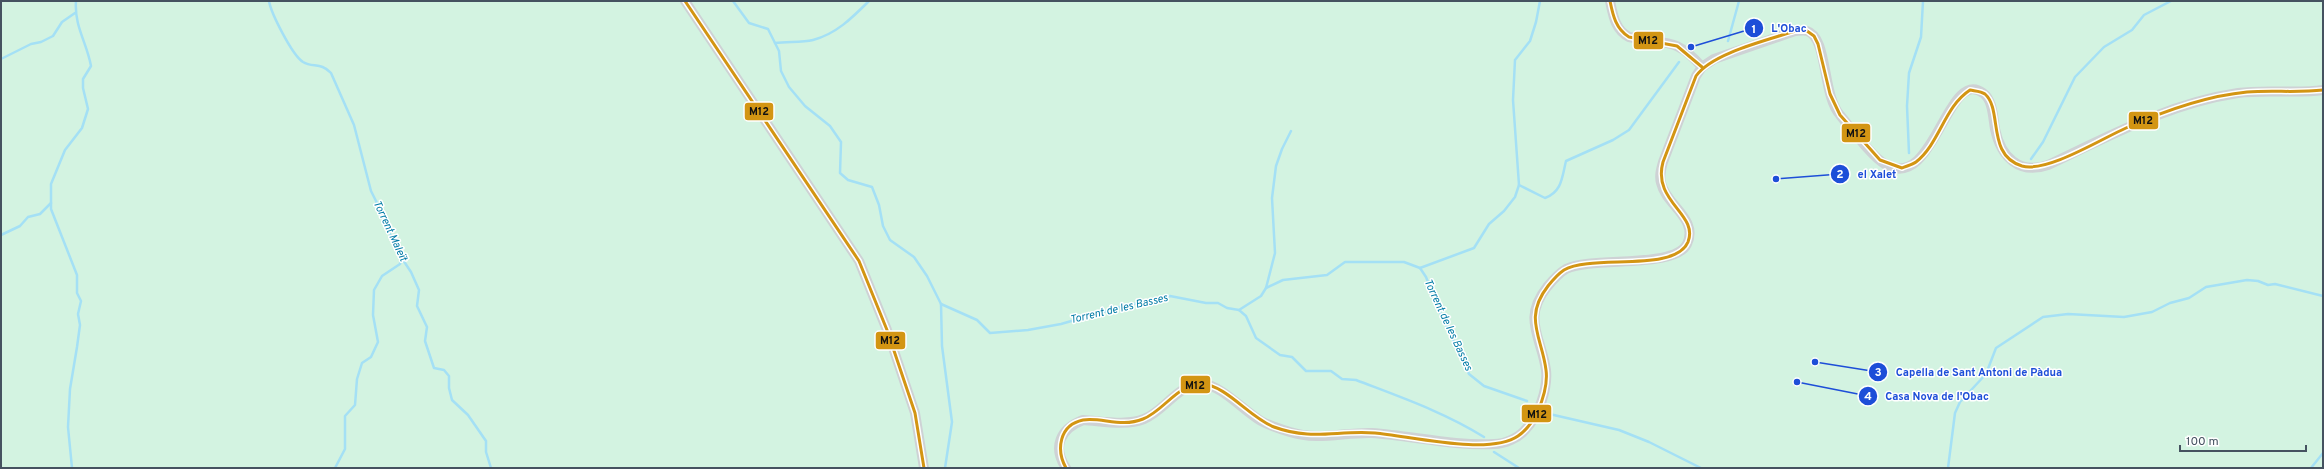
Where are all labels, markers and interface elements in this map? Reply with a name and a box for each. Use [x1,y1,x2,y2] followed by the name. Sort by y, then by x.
[1744,17,1815,40] callout: L'Obac
[1752,22,1756,38] text: 1
[1771,22,1807,36] text: L'Obac
[1633,31,1664,50] line badge: M12
[1638,34,1658,48] text: M12
[744,102,774,121] line badge: M12
[749,105,769,119] text: M12
[2128,111,2159,130] line badge: M12
[2133,114,2153,128] text: M12
[1841,123,1871,143] line badge: M12
[1846,127,1866,141] text: M12
[1830,163,1904,186] callout: el Xalet
[1836,167,1844,183] text: 2
[1858,168,1896,182] text: el Xalet
[370,198,411,265] water label: Torrent Maleït
[1421,277,1476,374] water label: Torrent de les Basses
[1069,291,1170,327] water label: Torrent de les Basses
[875,331,906,350] line badge: M12
[880,334,900,348] text: M12
[1868,361,2070,384] callout: Capella de Sant Antoni de Pàdua
[1874,365,1882,381] text: 3
[1896,366,2062,380] text: Capella de Sant Antoni de Pàdua
[1180,375,1211,394] line badge: M12
[1185,379,1205,393] text: M12
[1858,385,1997,408] callout: Casa Nova de l'Obac
[1864,389,1872,405] text: 4
[1885,390,1989,404] text: Casa Nova de l'Obac
[1521,404,1552,423] line badge: M12
[1527,408,1547,422] text: M12
[2180,427,2306,453] scale bar
[2186,434,2219,450] text: 100 m

